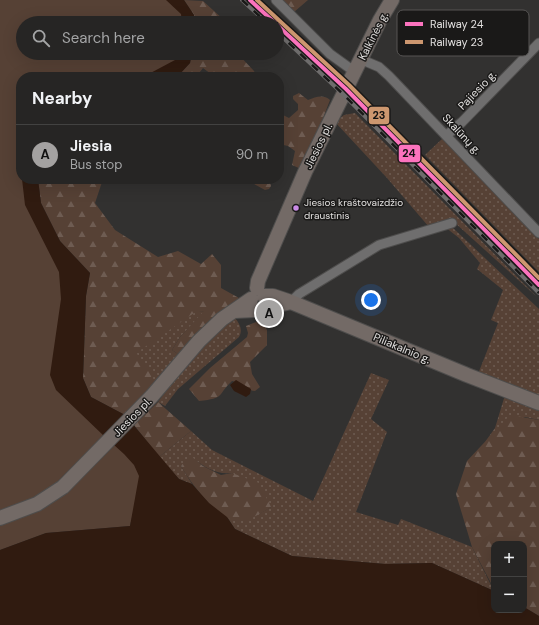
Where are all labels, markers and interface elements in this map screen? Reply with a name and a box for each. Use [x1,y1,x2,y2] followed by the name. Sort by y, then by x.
[355,10,391,62] street label: Kalkinės g.
[397,10,529,56] legend
[16,16,284,60] search box
[430,17,484,31] text: Railway 24
[30,27,52,49] icon: search
[62,28,145,48] text: Search here
[430,35,483,49] text: Railway 23
[455,67,499,113] street label: Pajiesio g.
[32,87,92,109] text: Nearby
[368,106,390,125] line badge: 23
[373,108,385,122] text: 23
[440,111,484,157] street label: Skalūnų g.
[301,121,335,171] street label: Jiesios pl.
[70,136,112,156] text: Jiesia
[398,144,421,163] line badge: 24
[40,146,50,163] text: A
[236,146,268,163] text: 90 m
[402,146,416,160] text: 24
[70,156,122,173] text: Bus stop
[304,196,403,222] place label: Jiesios kraštovaizdžio draustinis
[291,203,301,213] marker: Jiesios kraštovaizdžio draustinis
[361,290,381,310] your location
[256,298,282,328] pin: A
[371,330,433,366] street label: Piliakalnio g.
[110,394,154,440] street label: Jiesios pl.
[491,541,527,613] map controls
[491,541,527,577] button: +
[491,577,527,613] button: −

